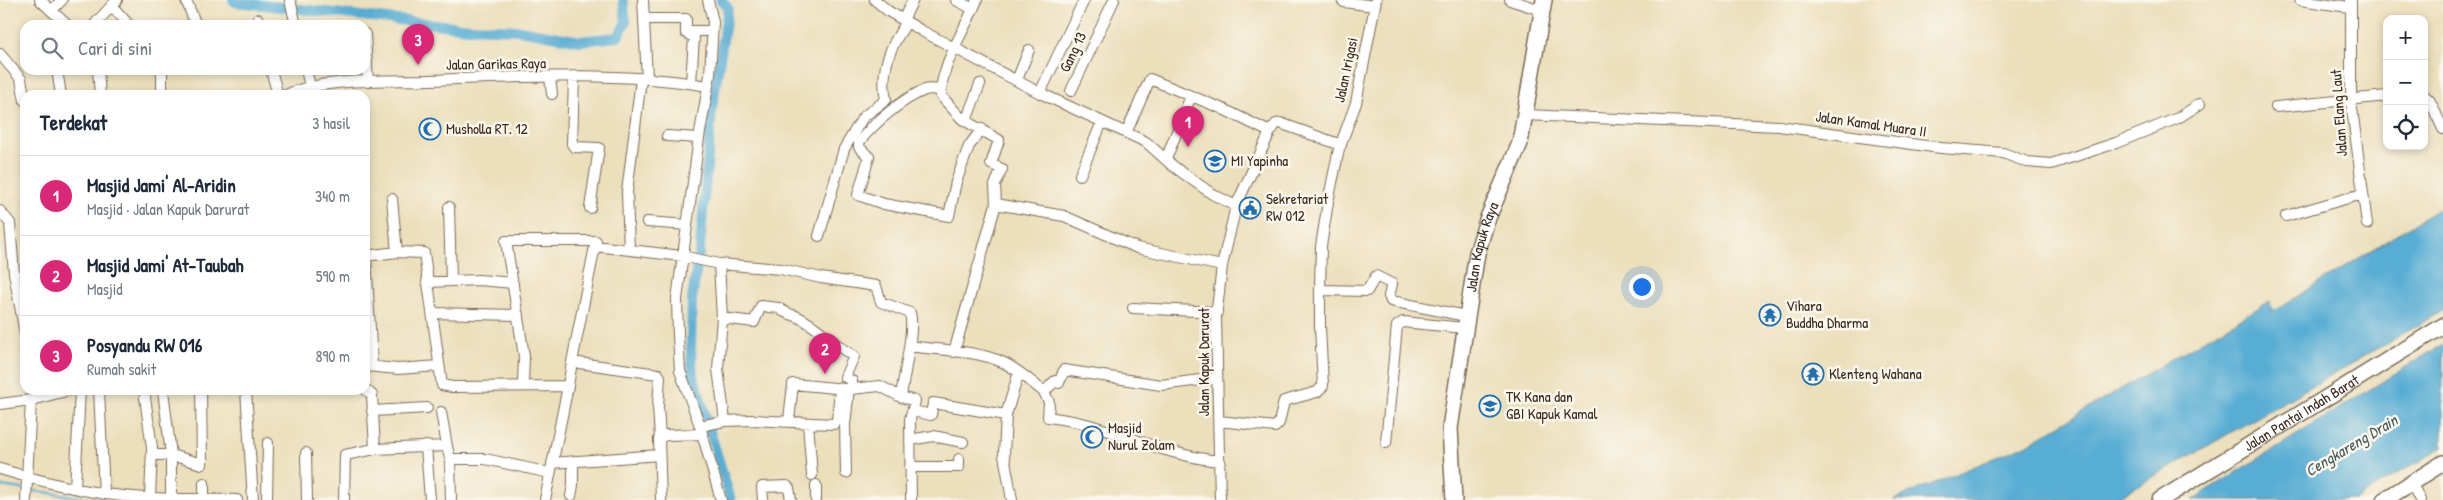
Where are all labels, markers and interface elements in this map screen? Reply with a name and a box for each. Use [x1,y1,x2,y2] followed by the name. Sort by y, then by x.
[2383,15,2428,150] map controls
[2383,15,2428,60] button: +
[20,20,370,75] search box
[402,24,434,65] pin: 3
[1054,28,1091,75] street label: Gang 13
[38,34,66,62] icon: search
[78,35,152,61] text: Cari di sini
[1328,35,1363,104] street label: Jalan Irigasi
[446,52,546,75] street label: Jalan Garikas Raya
[2383,60,2428,105] button: −
[2325,68,2352,157] street label: Jalan Elang Laut
[1814,105,1928,142] street label: Jalan Kamal Muara II
[2383,105,2428,150] button: locate
[1172,106,1204,147] pin: 1
[40,108,107,137] text: Terdekat
[312,112,350,134] text: 3 hasil
[418,117,442,141] mosque icon: Musholla RT. 12
[446,118,528,139] place label: Musholla RT. 12
[1203,149,1227,173] school or university icon: MI Yapinha
[1231,150,1288,171] place label: MI Yapinha
[87,172,236,198] text: Masjid Jami' Al-Aridin
[53,185,59,207] text: 1
[315,185,350,207] text: 340 m
[1266,188,1329,226] place label: Sekretariat RW 012
[1238,196,1262,220] public building icon: Sekretariat RW 012
[87,198,249,220] text: Masjid · Jalan Kapuk Darurat
[1460,199,1504,293] street label: Jalan Kapuk Raya
[87,252,243,278] text: Masjid Jami' At-Taubah
[52,265,60,287] text: 2
[316,265,350,287] text: 590 m
[1629,274,1655,300] your location
[87,278,123,300] text: Masjid
[1786,295,1868,333] place label: Vihara Buddha Dharma
[1758,303,1782,327] temple icon: Vihara Buddha Dharma
[1193,307,1214,416] street label: Jalan Kapuk Darurat
[87,332,202,358] text: Posyandu RW 016
[809,333,841,374] pin: 2
[52,345,60,367] text: 3
[315,345,350,367] text: 890 m
[87,358,156,380] text: Rumah sakit
[1801,362,1825,386] temple icon: Klenteng Wahana
[1829,363,1922,384] place label: Klenteng Wahana
[2240,369,2363,456] street label: Jalan Pantai Indah Barat
[1506,386,1597,424] place label: TK Kana dan GBI Kapuk Kamal
[1478,394,1502,418] school or university icon: TK Kana dan GBI Kapuk Kamal
[2301,408,2403,481] water label: Cengkareng Drain
[1108,417,1175,455] place label: Masjid Nurul Zolam
[1080,425,1104,449] mosque icon: Masjid Nurul Zolam

